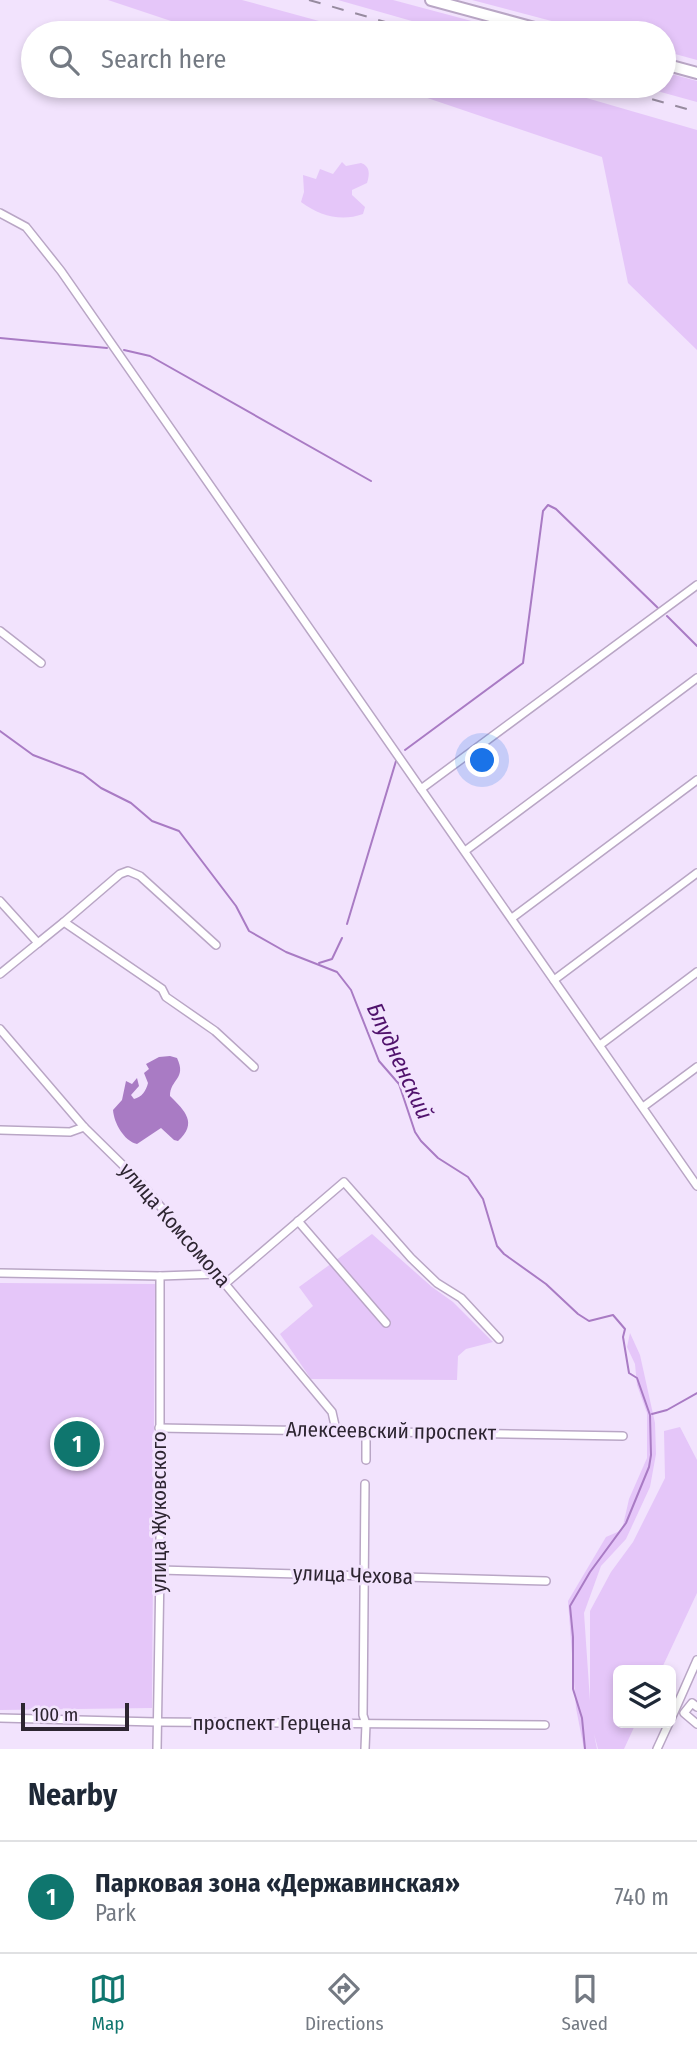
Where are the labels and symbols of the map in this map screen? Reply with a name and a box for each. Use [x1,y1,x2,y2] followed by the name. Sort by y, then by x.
[465,743,499,777] your location
[361,998,439,1124] water label: Блудненский
[114,1157,236,1293] street label: улица Комсомола
[286,1416,497,1446] street label: Алексеевский проспект
[54,1418,100,1470] pin: 1
[146,1431,172,1593] street label: улица Жуковского
[293,1560,413,1590] street label: улица Чехова
[21,1700,130,1732] scale bar
[192,1710,352,1736] street label: проспект Герцена

